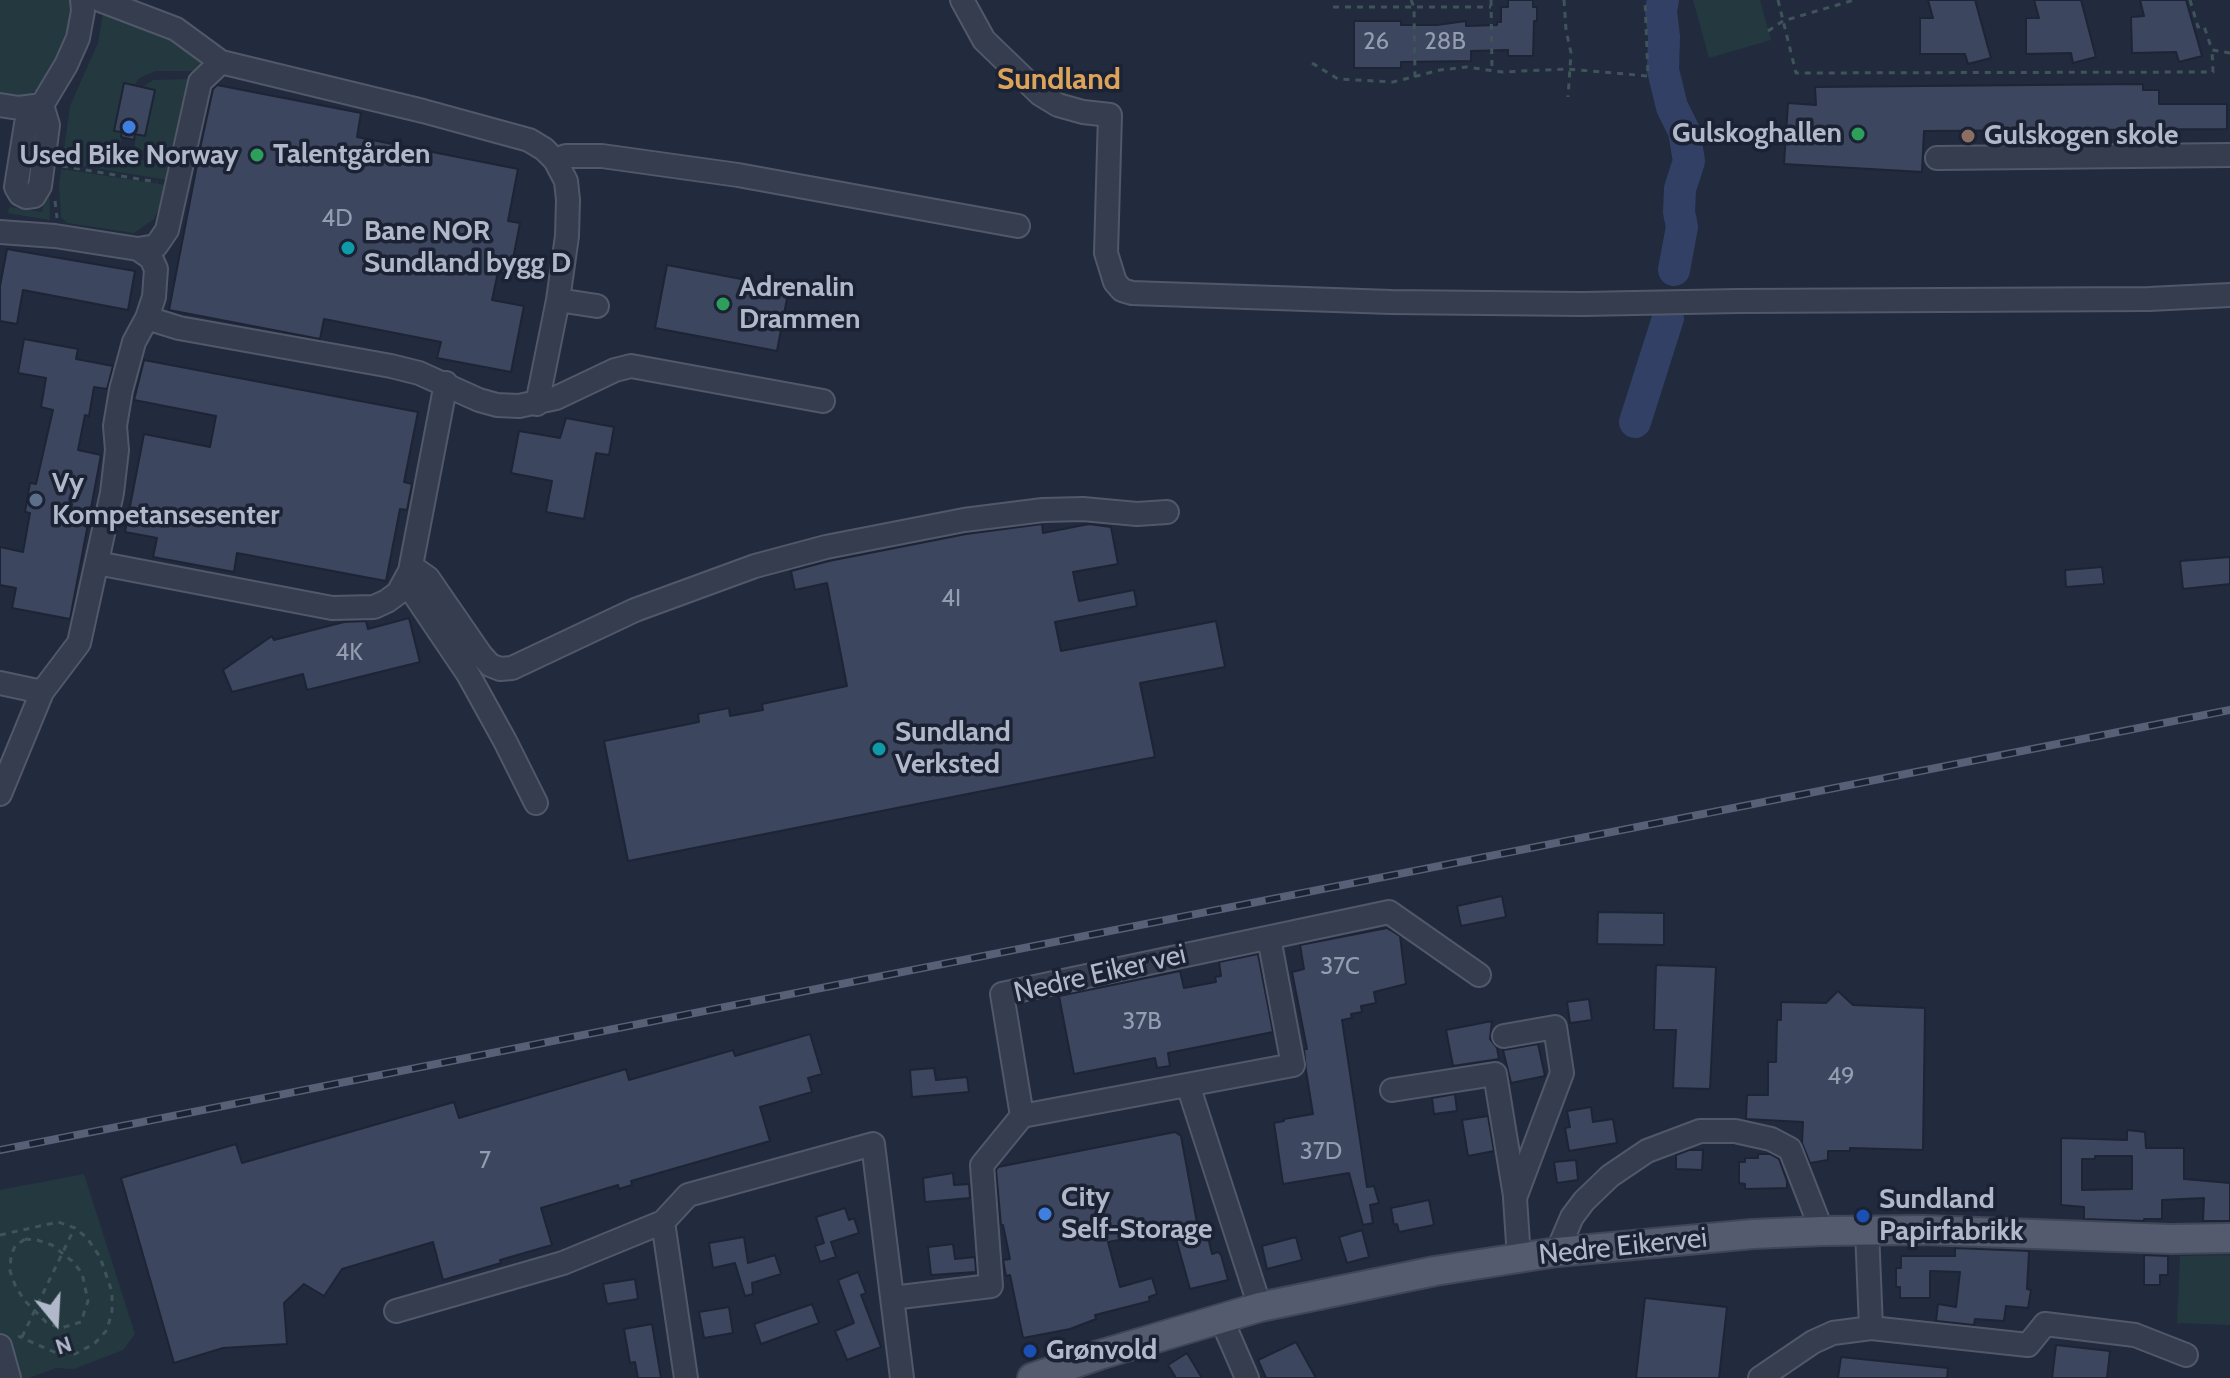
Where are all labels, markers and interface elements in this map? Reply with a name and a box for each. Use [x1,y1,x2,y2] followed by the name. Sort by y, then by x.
[1363,28,1389,56] house number: 26
[1424,28,1466,56] house number: 28B
[997,62,1121,98] district label: Sundland
[1672,117,1842,151] place label: Gulskoghallen
[120,118,138,136] marker: Used Bike Norway
[1984,119,2179,153] place label: Gulskogen skole
[1849,125,1867,143] marker: Gulskoghallen
[1959,127,1977,145] marker: Gulskogen skole
[273,138,430,172] place label: Talentgården
[19,139,239,173] place label: Used Bike Norway
[248,146,266,164] marker: Talentgården
[321,205,353,233] house number: 4D
[364,215,571,281] place label: Bane NOR Sundland bygg D
[339,239,357,257] marker: Bane NOR Sundland bygg D
[739,271,860,337] place label: Adrenalin Drammen
[714,295,732,313] marker: Adrenalin Drammen
[52,467,279,533] place label: Vy Kompetansesenter
[27,491,45,509] marker: Vy Kompetansesenter
[941,585,961,613] house number: 4I
[335,639,363,667] house number: 4K
[895,716,1011,782] place label: Sundland Verksted
[870,740,888,758] marker: Sundland Verksted
[1011,938,1189,1010] street label: Nedre Eiker vei
[1320,953,1360,981] house number: 37C
[1122,1008,1162,1036] house number: 37B
[1827,1063,1855,1091] house number: 49
[1300,1138,1342,1166] house number: 37D
[479,1147,491,1175] house number: 7
[1061,1181,1212,1247] place label: City Self-Storage
[1879,1183,2024,1249] place label: Sundland Papirfabrikk
[1036,1205,1054,1223] marker: City Self-Storage
[1854,1207,1872,1225] marker: Sundland Papirfabrikk
[1537,1221,1709,1273] street label: Nedre Eikervei
[16,1282,96,1362] north arrow
[52,1330,75,1361] text: N
[1046,1334,1157,1368] place label: Grønvold
[1021,1342,1039,1360] marker: Grønvold

